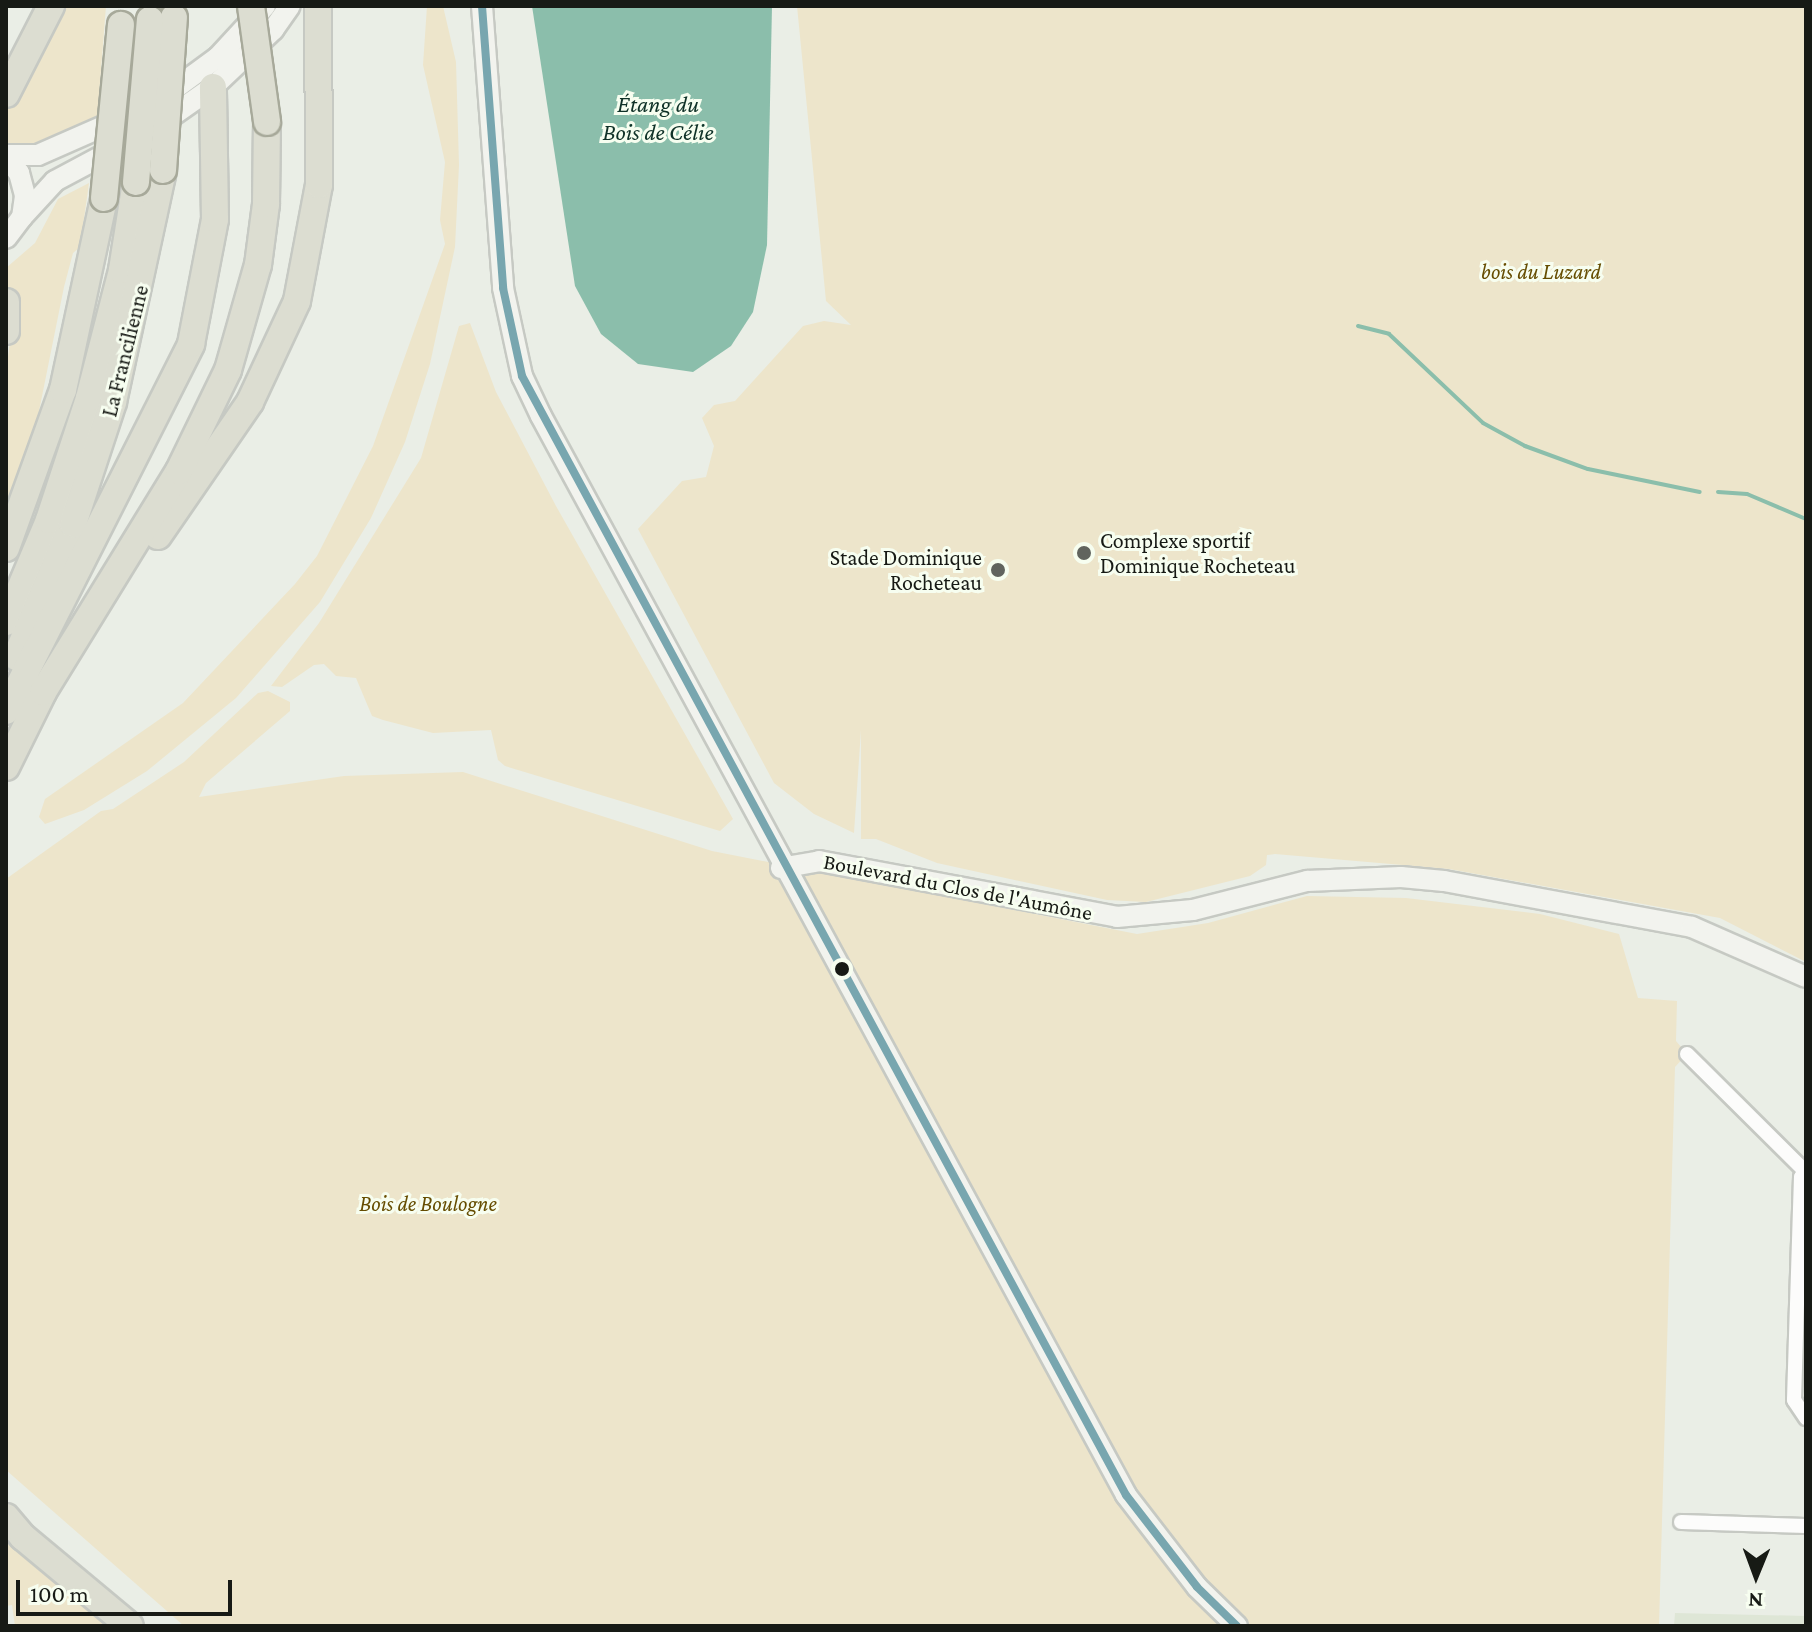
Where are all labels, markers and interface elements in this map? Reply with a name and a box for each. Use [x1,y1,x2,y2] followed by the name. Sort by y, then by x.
[602,90,714,146] water label: Étang du Bois de Célie
[1481,259,1601,285] park label: bois du Luzard
[96,282,154,420] street label: La Francilienne
[1100,527,1295,578] place label: Complexe sportif Dominique Rocheteau
[830,544,982,596] place label: Stade Dominique Rocheteau
[1075,544,1093,562] marker: Complexe sportif Dominique Rocheteau
[989,561,1007,579] marker: Stade Dominique Rocheteau
[821,848,1095,926] street label: Boulevard du Clos de l'Aumône
[834,961,850,977] unlabelled marker
[359,1191,497,1217] park label: Bois de Boulogne
[1716,1536,1796,1616] north arrow
[20,1564,236,1614] scale bar
[30,1580,89,1607] text: 100 m
[1748,1588,1763,1613] text: N

